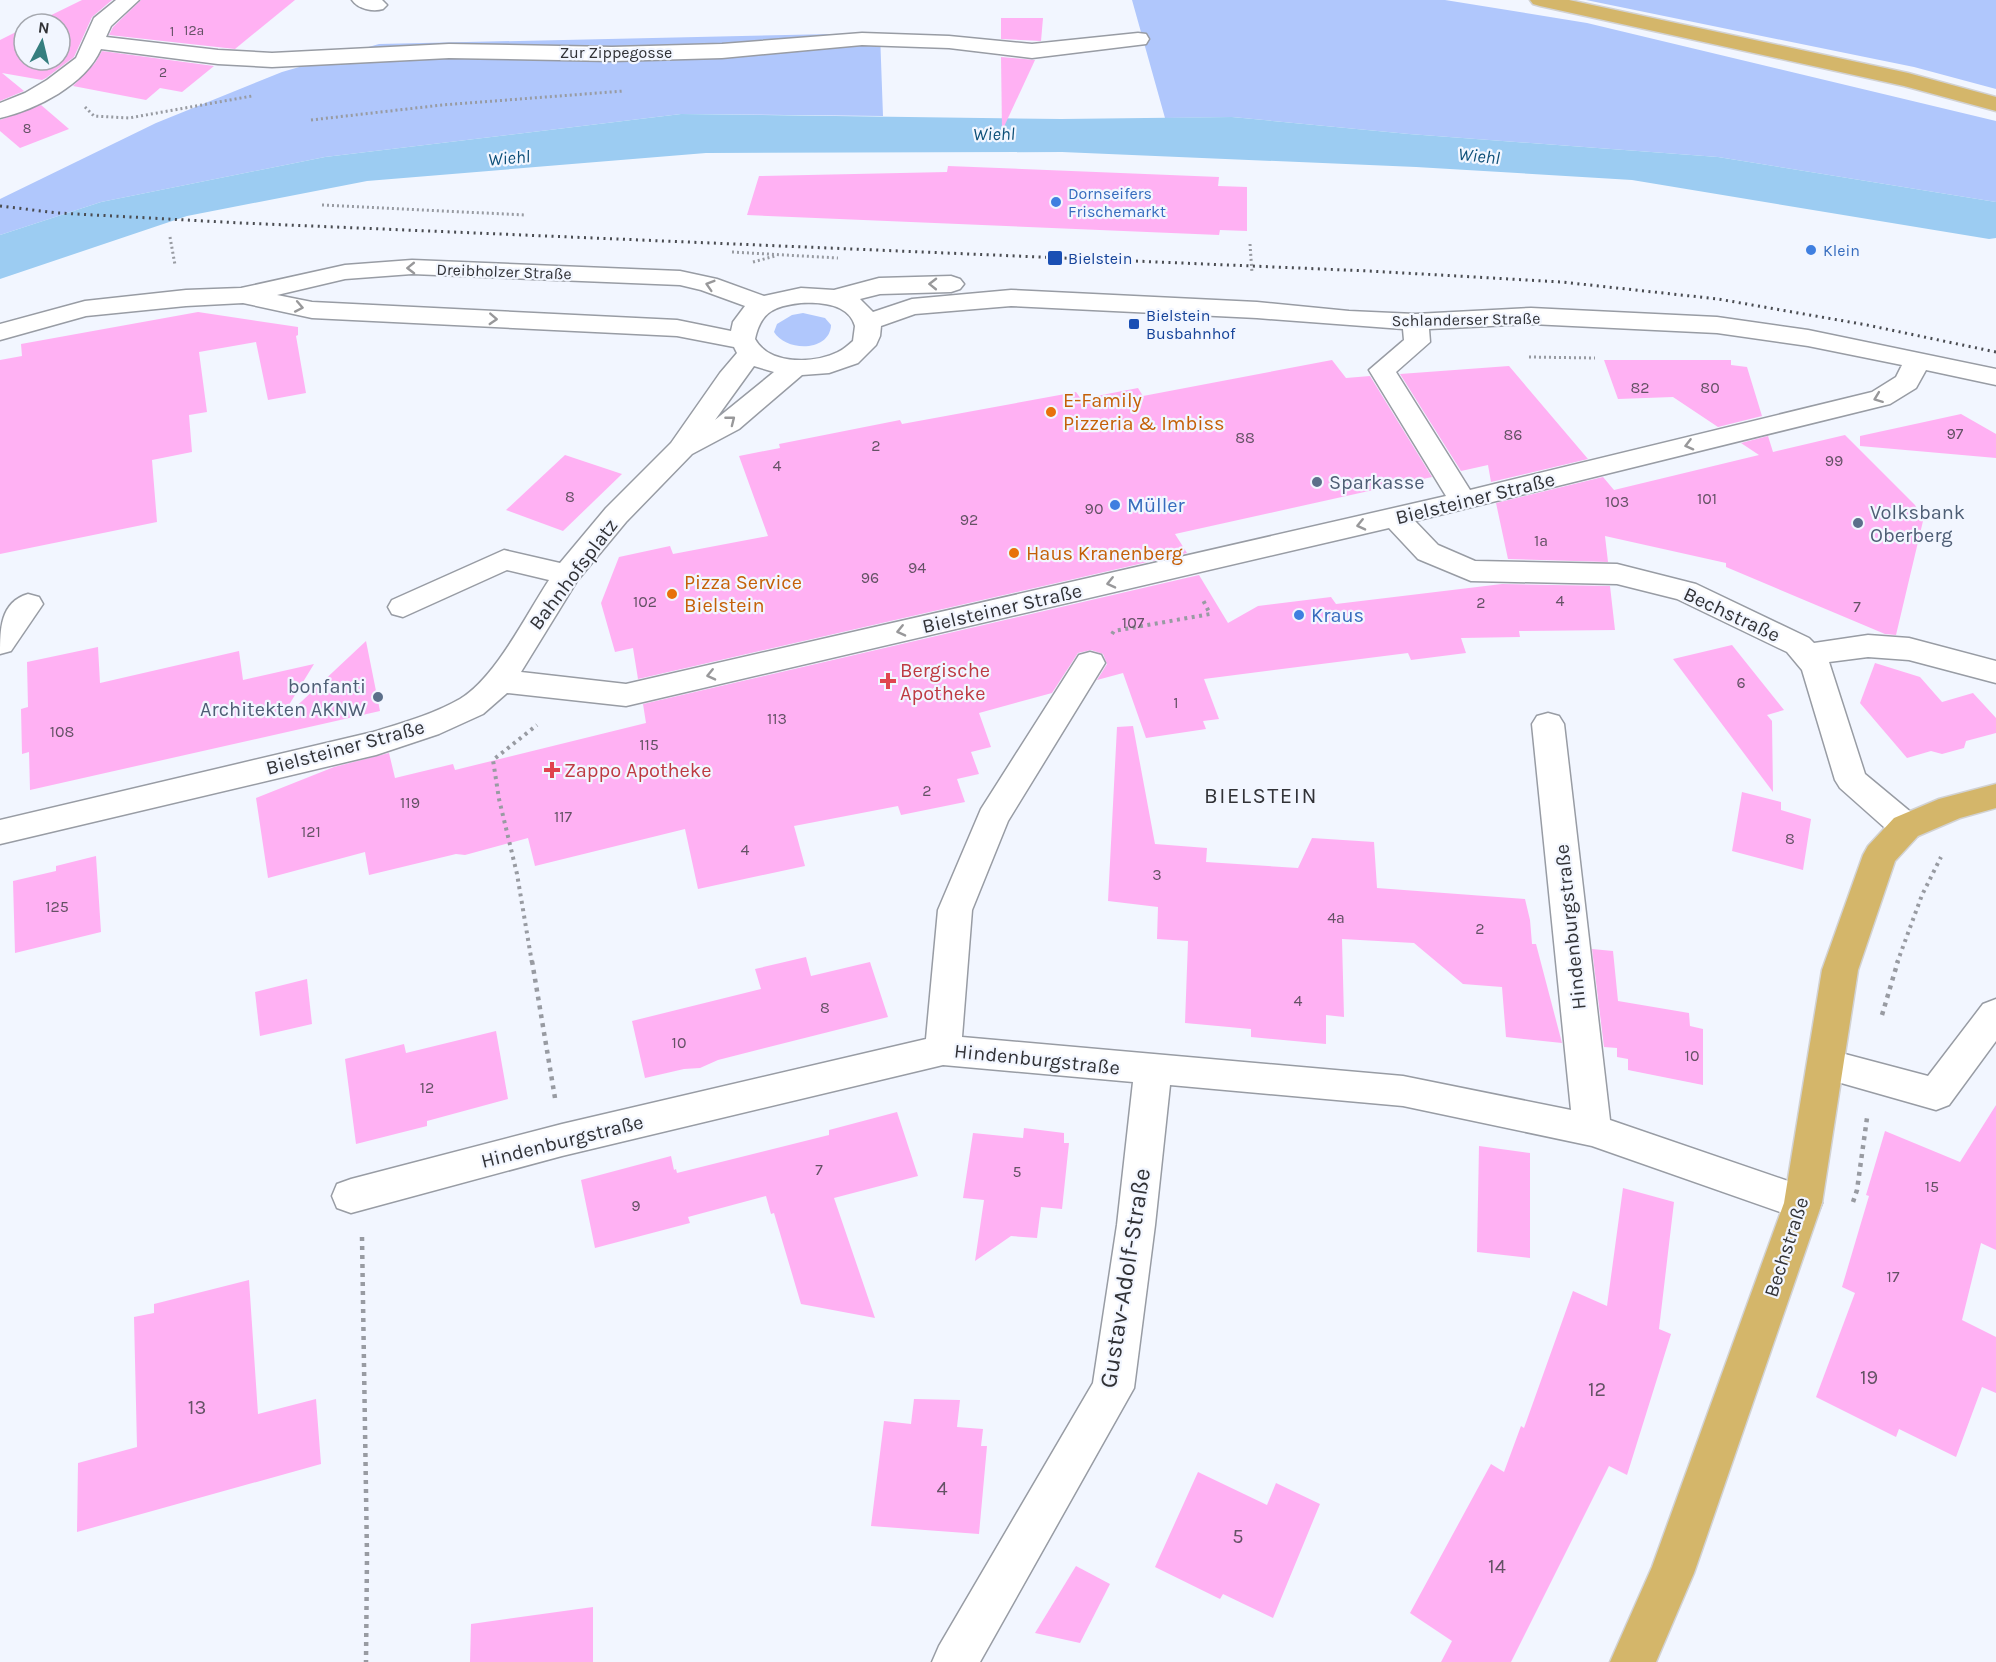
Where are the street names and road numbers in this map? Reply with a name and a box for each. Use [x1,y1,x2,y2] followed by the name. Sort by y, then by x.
[560,43,672,62] street label: Zur Zippegosse
[436,260,572,283] street label: Dreibholzer Straße
[1392,309,1540,330] street label: Schlanderser Straße
[1393,468,1557,529] street label: Bielsteiner Straße
[524,514,623,634] street label: Bahnhofsplatz
[920,579,1084,638] street label: Bielsteiner Straße
[1680,582,1784,647] street label: Bechstraße
[263,715,427,780] street label: Bielsteiner Straße
[1550,843,1591,1011] street label: Hindenburgstraße
[953,1039,1121,1080] street label: Hindenburgstraße
[479,1110,646,1173] street label: Hindenburgstraße
[1094,1166,1156,1390] street label: Gustav-Adolf-Straße
[1759,1194,1813,1300] street label: Bechstraße

